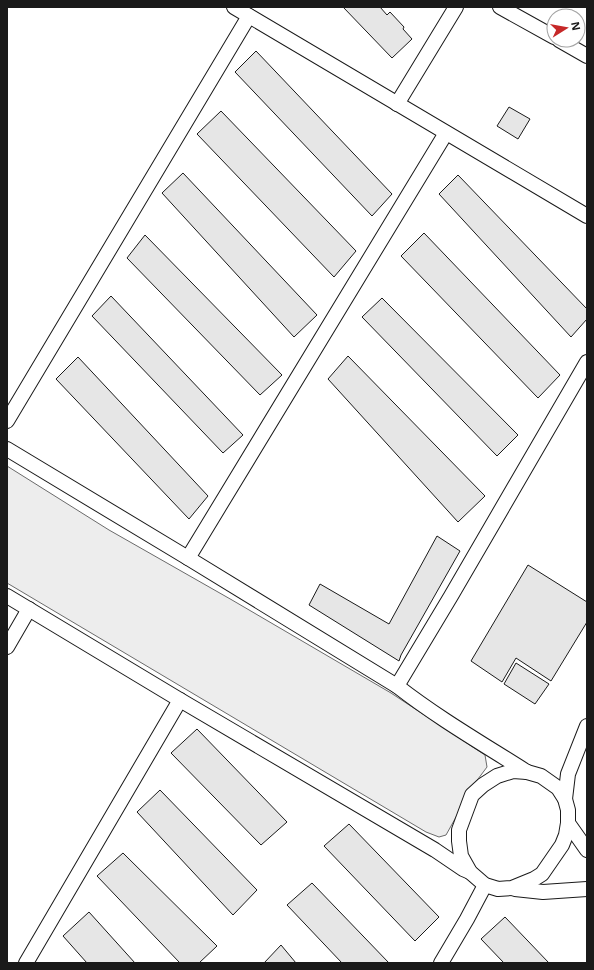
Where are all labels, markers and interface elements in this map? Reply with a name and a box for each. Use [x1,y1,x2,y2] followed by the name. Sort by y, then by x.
[546,8,586,48] north arrow
[568,20,585,32] text: N

